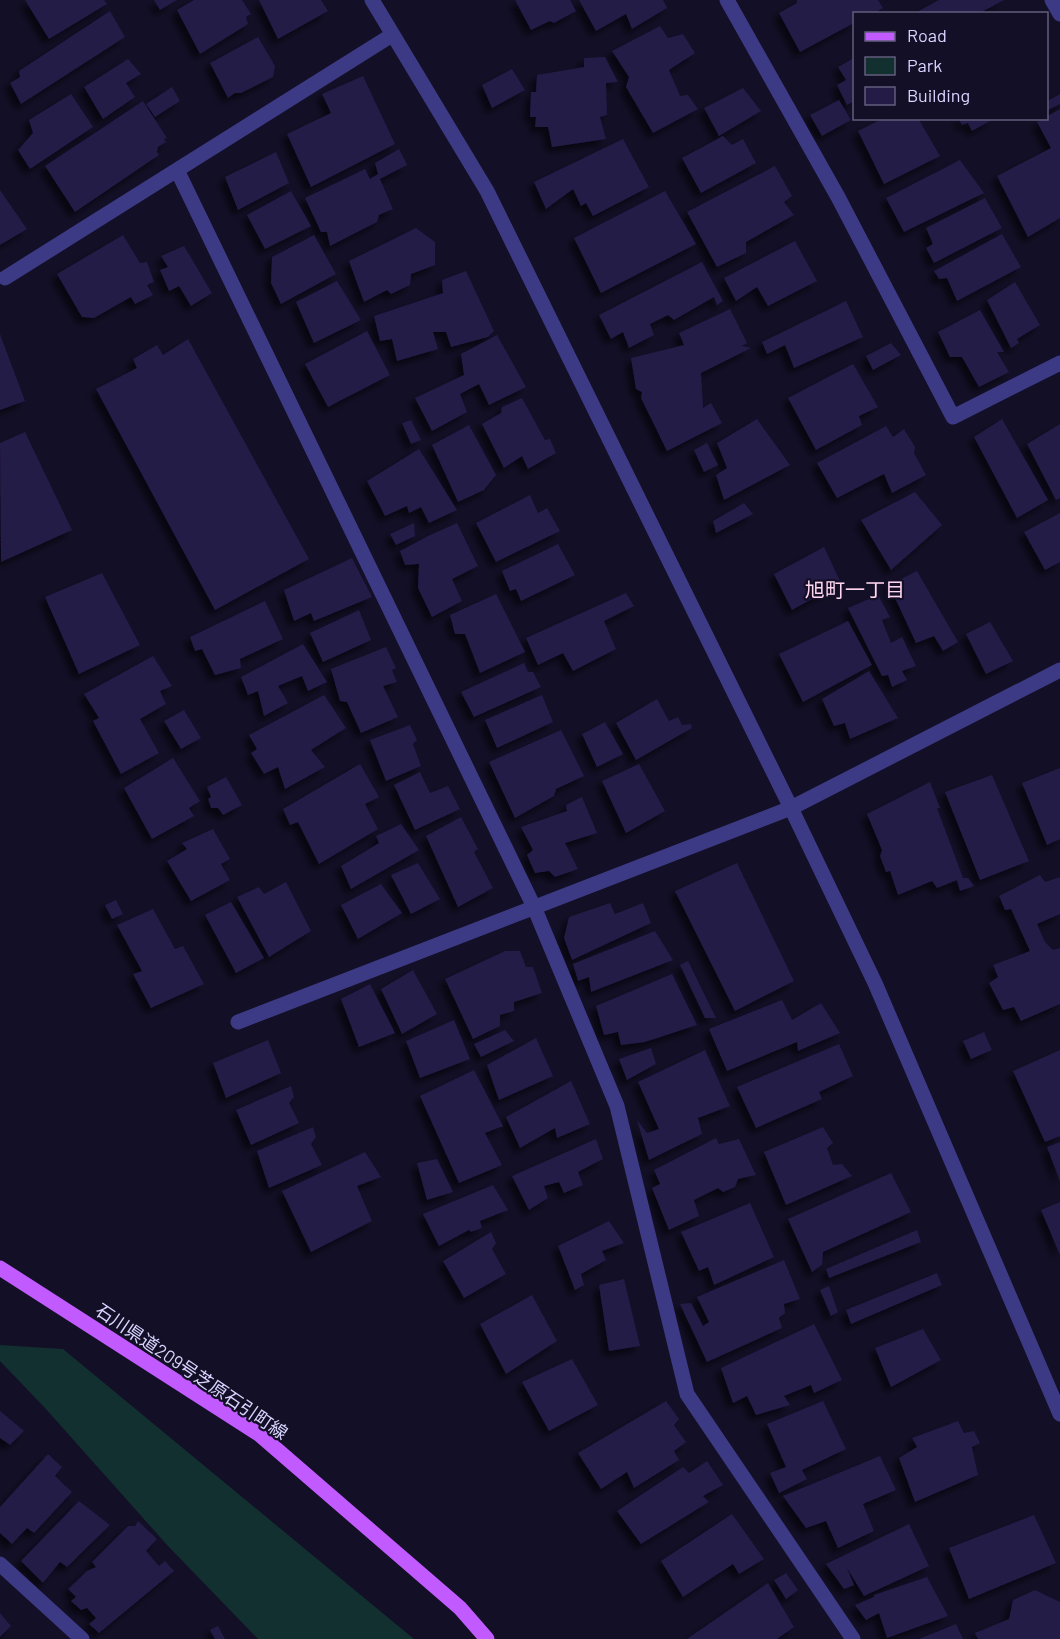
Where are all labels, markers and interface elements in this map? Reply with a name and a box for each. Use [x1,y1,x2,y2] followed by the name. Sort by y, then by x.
[853,12,1048,120] legend
[907,24,947,46] text: Road
[907,54,942,76] text: Park
[907,84,970,106] text: Building
[805,577,905,601] district label: 旭町一丁目
[92,1298,292,1444] street label: 石川県道209号芝原石引町線

